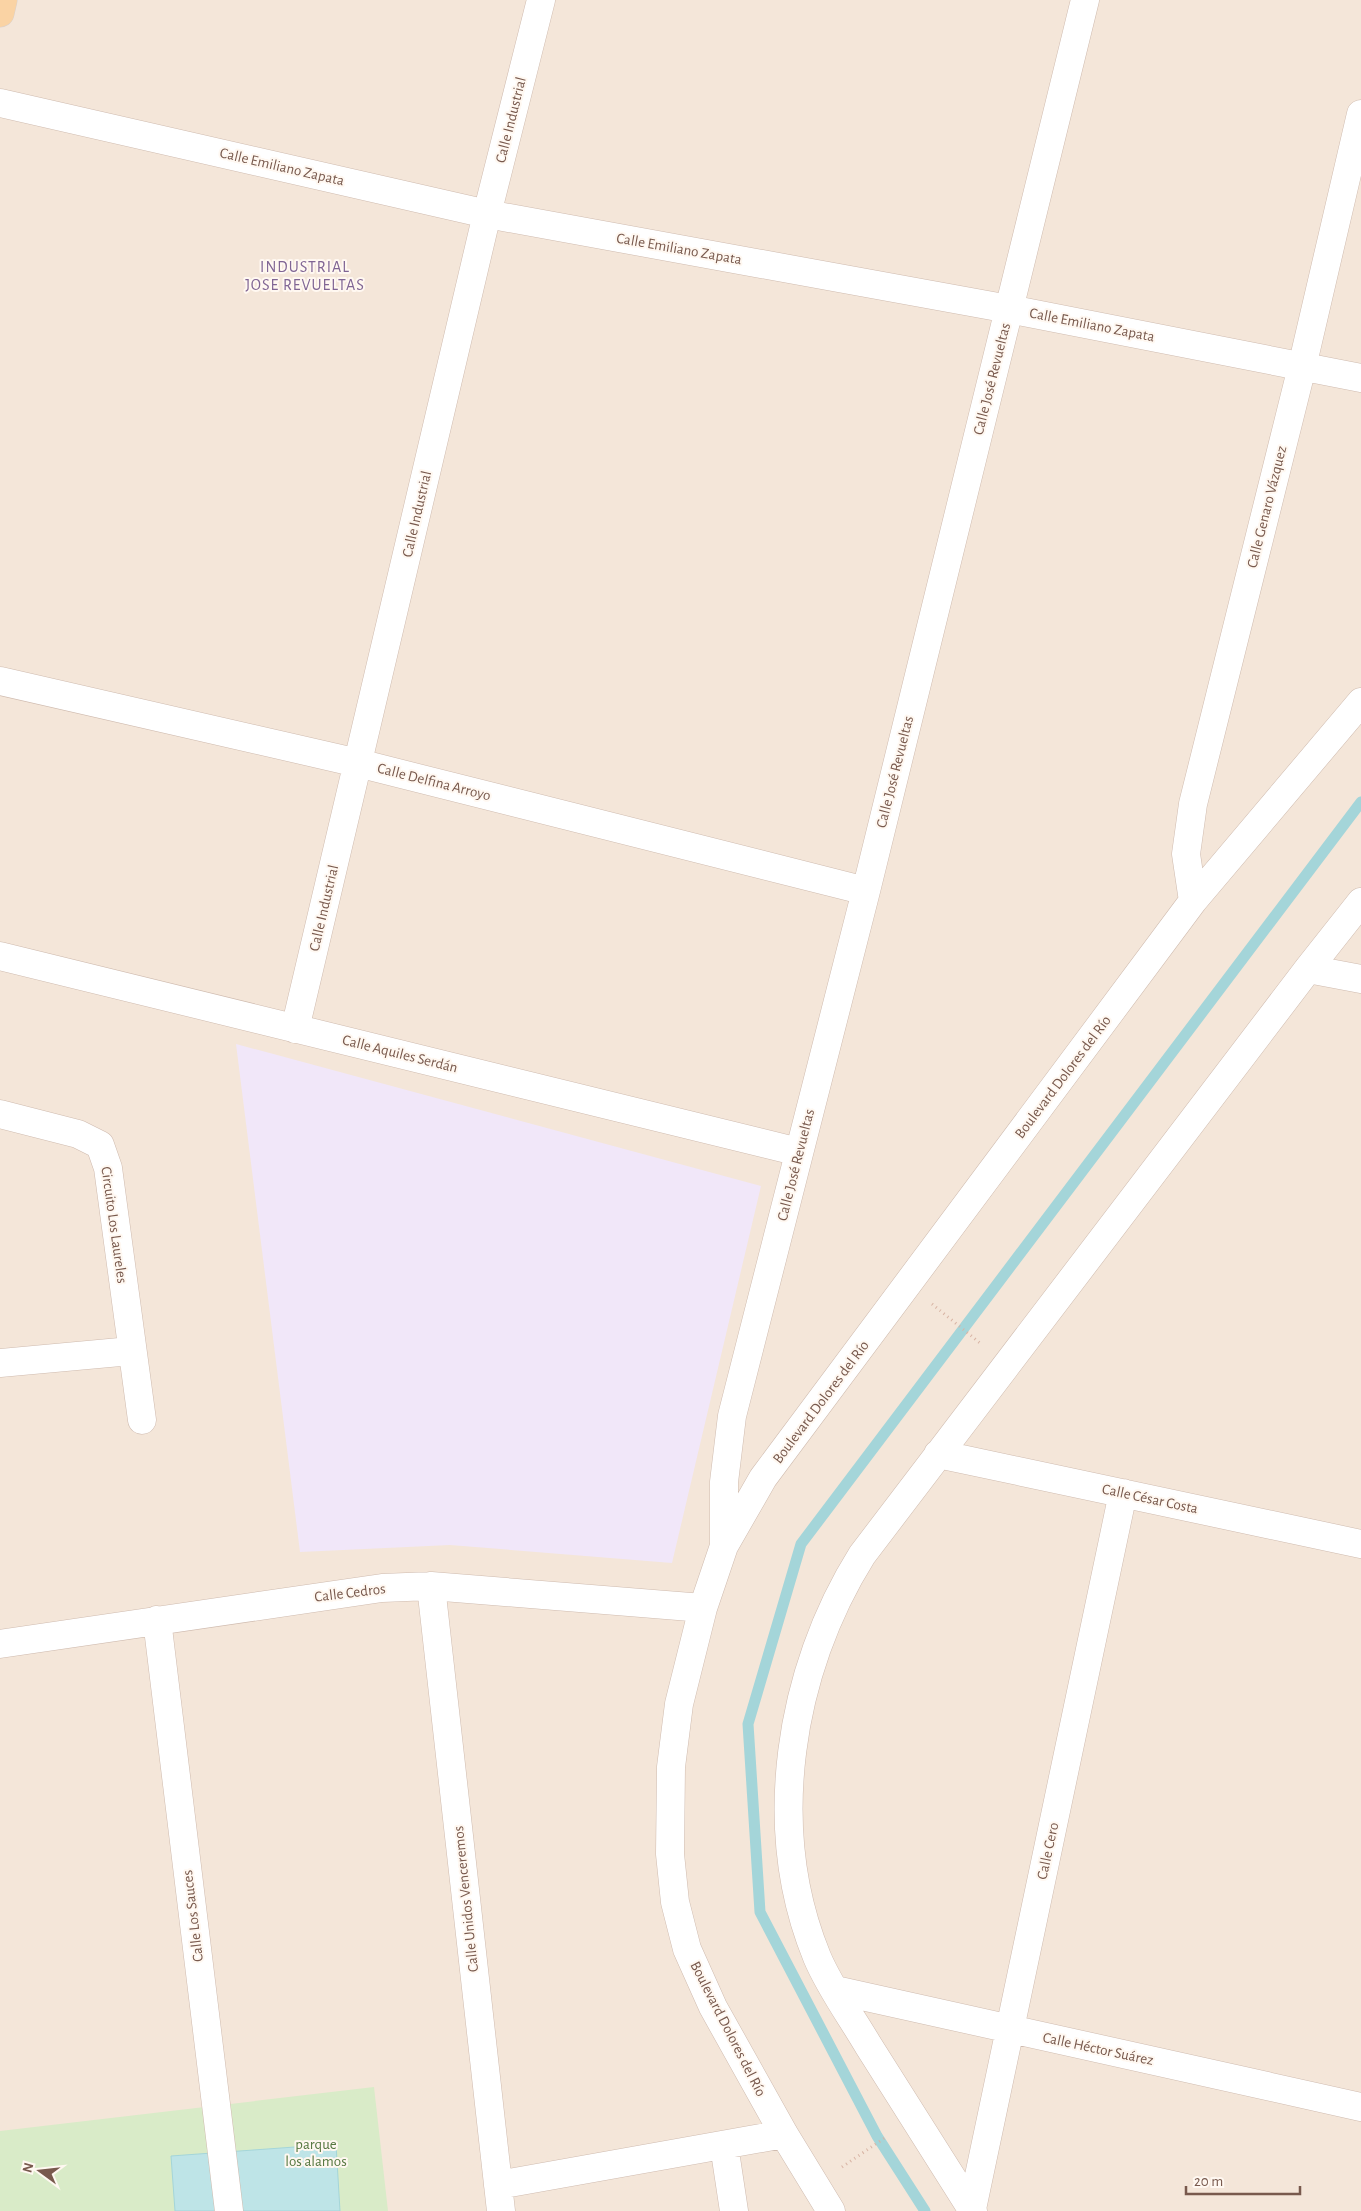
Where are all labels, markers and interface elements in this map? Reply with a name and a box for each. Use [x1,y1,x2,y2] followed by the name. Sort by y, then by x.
[493,75,529,165] street label: Calle Industrial
[218,145,346,189] street label: Calle Emiliano Zapata
[615,231,743,267] street label: Calle Emiliano Zapata
[245,259,365,293] district label: INDUSTRIAL JOSE REVUELTAS
[1028,306,1156,344] street label: Calle Emiliano Zapata
[971,322,1013,436] street label: Calle José Revueltas
[1245,444,1289,570] street label: Calle Genaro Vázquez
[400,469,434,559] street label: Calle Industrial
[874,715,916,829] street label: Calle José Revueltas
[376,761,492,803] street label: Calle Delfina Arroyo
[307,863,341,953] street label: Calle Industrial
[1012,1013,1114,1141] street label: Boulevard Dolores del Río
[341,1032,459,1076] street label: Calle Aquiles Serdán
[775,1108,817,1222] street label: Calle José Revueltas
[98,1166,130,1284] street label: Circuito Los Laureles
[770,1338,872,1466] street label: Boulevard Dolores del Río
[1101,1482,1199,1517] street label: Calle César Costa
[314,1581,386,1605] street label: Calle Cedros
[1035,1821,1061,1881] street label: Calle Cero
[451,1825,481,1973] street label: Calle Unidos Venceremos
[180,1869,206,1963] street label: Calle Los Sauces
[687,1959,769,2099] street label: Boulevard Dolores del Río
[1041,2030,1155,2068] street label: Calle Héctor Suárez
[285,2137,347,2169] park label: parque los alamos
[15,2146,65,2196] north arrow
[20,2161,36,2174] text: N
[1186,2164,1300,2196] scale bar
[1194,2174,1223,2189] text: 20 m

